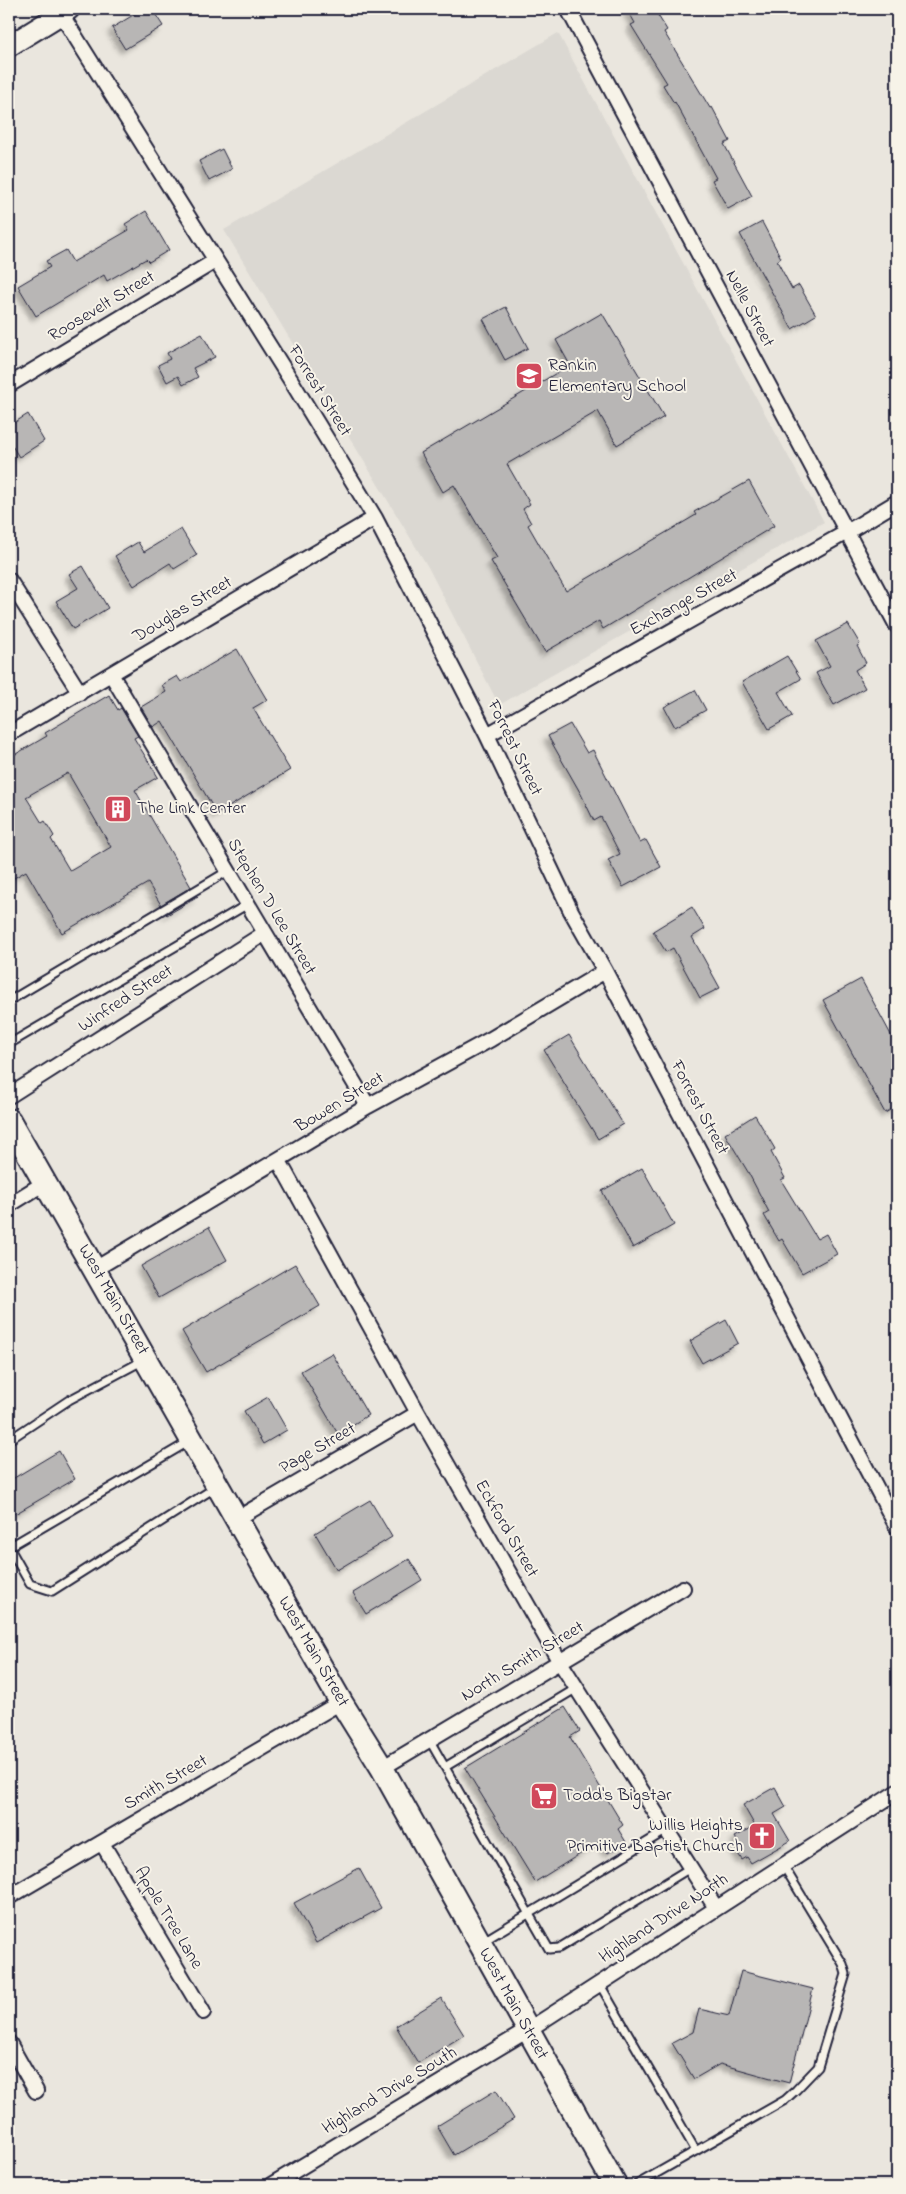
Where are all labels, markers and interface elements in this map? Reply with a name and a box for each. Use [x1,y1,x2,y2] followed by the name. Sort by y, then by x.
[44,265,160,349] street label: Roosevelt Street
[718,266,780,352] street label: Nelle Street
[280,339,358,442] street label: Forrest Street
[548,353,686,400] place label: Rankin Elementary School
[514,361,544,391] school or university icon: Rankin Elementary School
[625,563,743,644] street label: Exchange Street
[127,570,238,651] street label: Douglas Street
[479,695,548,800] street label: Forrest Street
[103,794,133,824] building icon: The Link Center
[137,796,247,822] place label: The Link Center
[220,834,322,980] street label: Stephen D Lee Street
[73,959,179,1039] street label: Winfred Street
[663,1055,735,1160] street label: Forrest Street
[290,1066,390,1140] street label: Bowen Street
[71,1240,155,1360] street label: West Main Street
[275,1416,362,1482] street label: Page Street
[467,1475,545,1583] street label: Eckford Street
[271,1592,355,1712] street label: West Main Street
[457,1615,589,1709] street label: North Smith Street
[119,1748,213,1818] street label: Smith Street
[529,1781,559,1811] supermarket icon: Todd's Bigstar
[563,1783,672,1810] place label: Todd's Bigstar
[567,1813,743,1860] place label: Willis Heights Primitive Baptist Church
[747,1821,777,1851] church icon: Willis Heights Primitive Baptist Church
[127,1862,209,1975] street label: Apple Tree Lane
[594,1867,734,1971] street label: Highland Drive North
[471,1943,555,2065] street label: West Main Street
[317,2040,463,2143] street label: Highland Drive South

